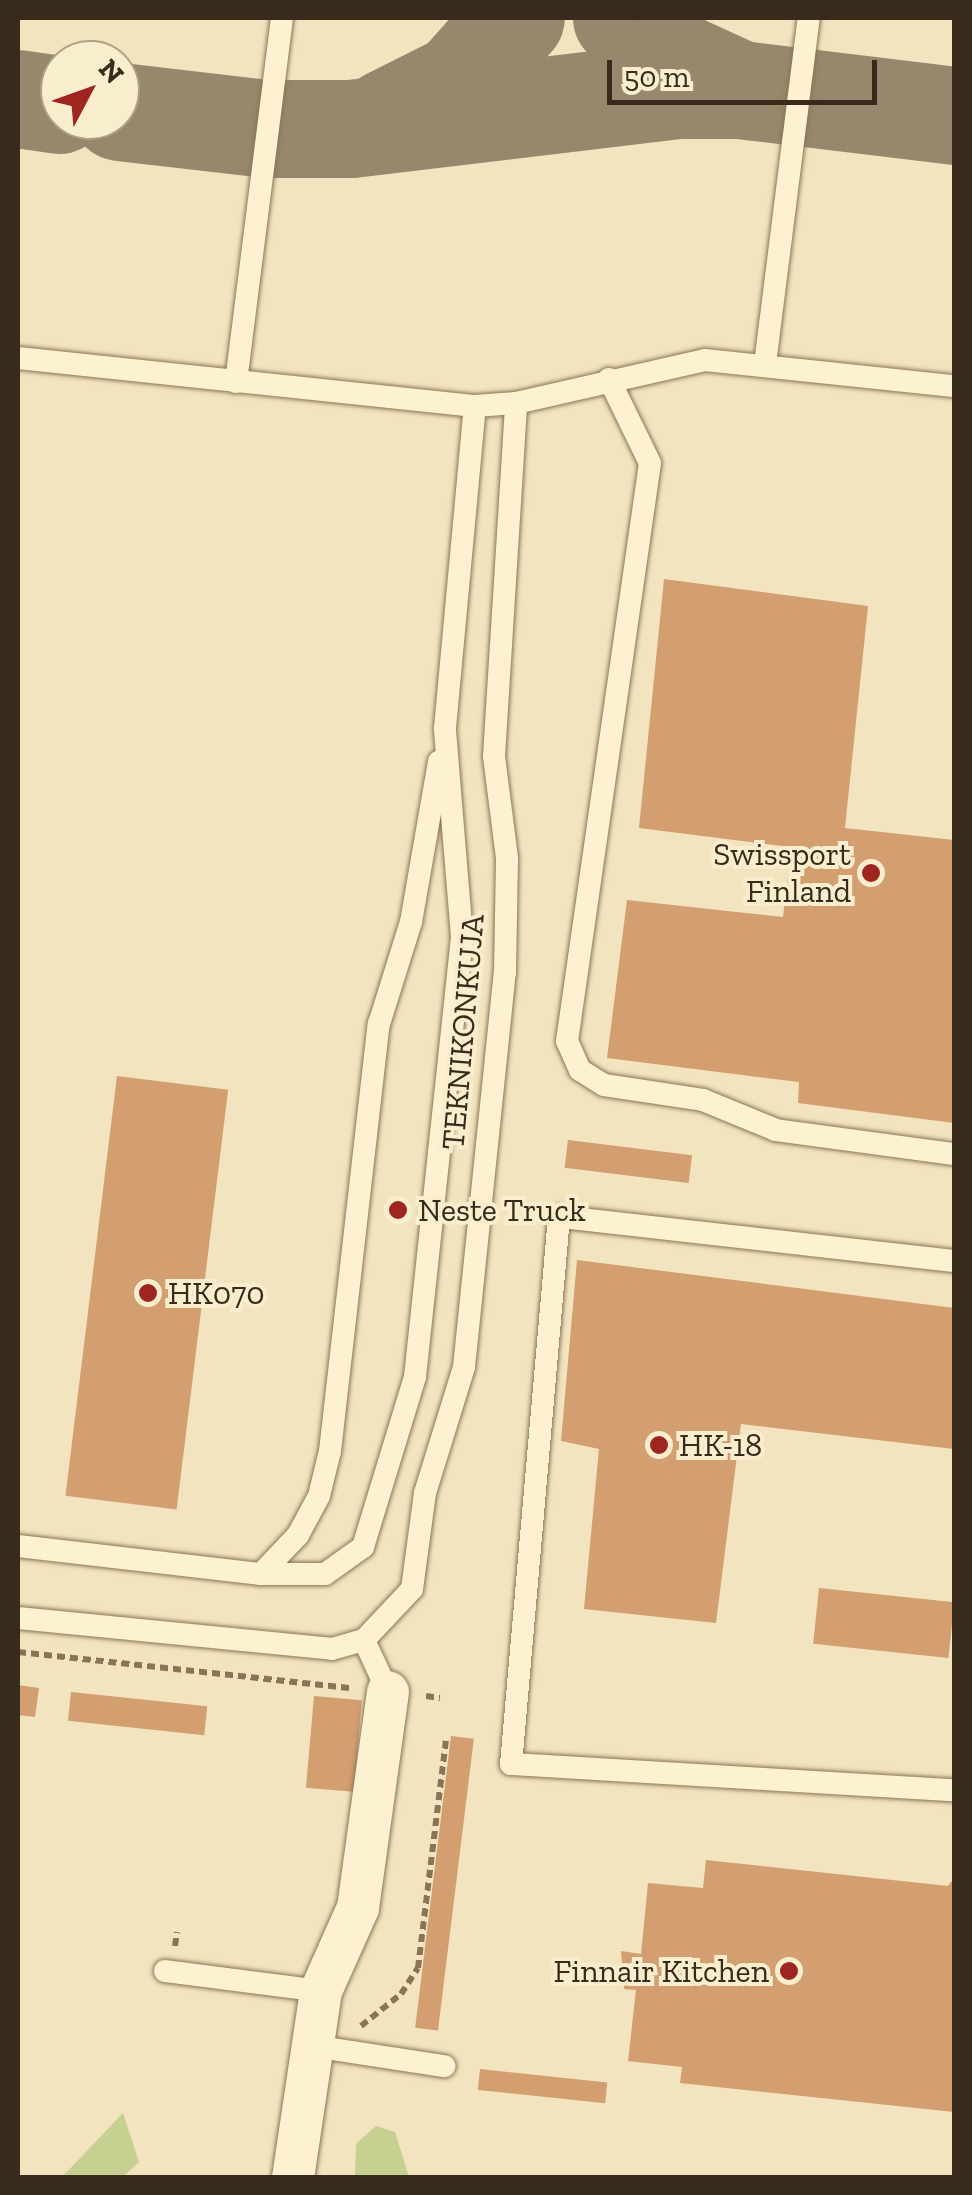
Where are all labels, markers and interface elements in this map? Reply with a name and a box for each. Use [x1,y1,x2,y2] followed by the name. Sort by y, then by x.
[40,40,140,140] north arrow
[612,40,882,102] scale bar
[92,52,131,90] text: N
[624,59,689,95] text: 50 m
[713,836,851,911] place label: Swissport Finland
[860,862,882,884] marker: Swissport Finland
[434,913,492,1151] street label: TEKNIKONKUJA
[418,1191,586,1229] place label: Neste Truck
[387,1199,409,1221] marker: Neste Truck
[168,1274,265,1312] place label: HK070
[137,1282,159,1304] marker: HK070
[679,1426,762,1464] place label: HK-18
[648,1434,670,1456] marker: HK-18
[553,1952,769,1990] place label: Finnair Kitchen
[778,1960,800,1982] marker: Finnair Kitchen

